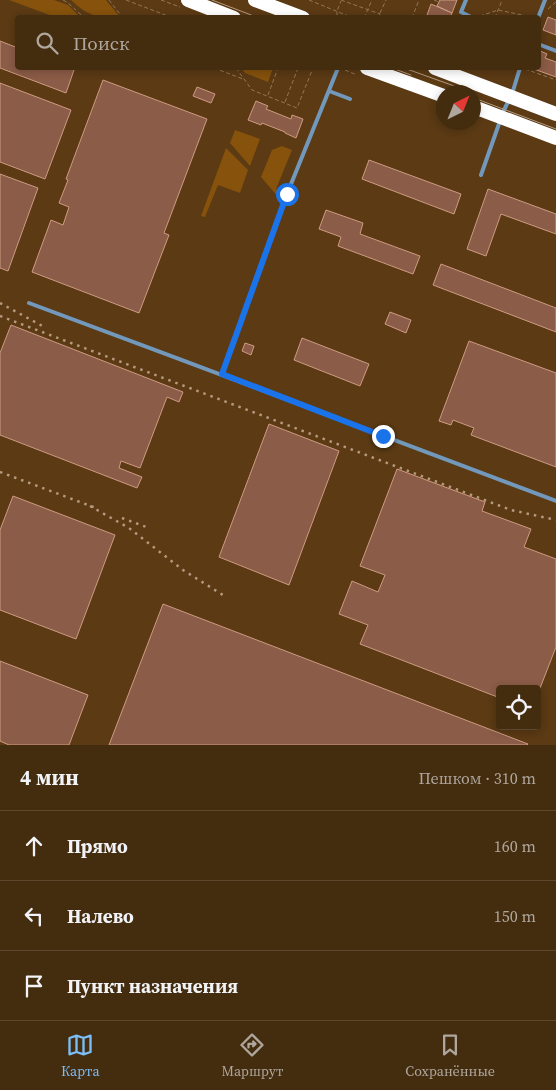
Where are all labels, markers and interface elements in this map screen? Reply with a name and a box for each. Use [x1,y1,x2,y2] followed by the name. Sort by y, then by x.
[15,15,541,70] search box
[33,29,61,57] icon: search
[73,30,130,56] text: Поиск
[436,85,481,130] north arrow
[276,183,299,206] route start
[372,425,395,448] route end
[496,685,541,730] map controls
[496,685,541,730] button: locate
[20,763,79,792] text: 4 мин
[418,767,536,789] text: Пешком · 310 m
[20,832,48,860] icon: ahead
[67,833,128,859] text: Прямо
[494,835,536,857] text: 160 m
[20,902,48,930] icon: left
[67,903,134,929] text: Налево
[494,905,536,927] text: 150 m
[20,972,48,1000] icon: arrive
[67,973,238,999] text: Пункт назначения
[61,1031,100,1081] tab: Карта
[222,1031,283,1081] tab: Маршрут
[405,1031,495,1081] tab: Сохранённые

